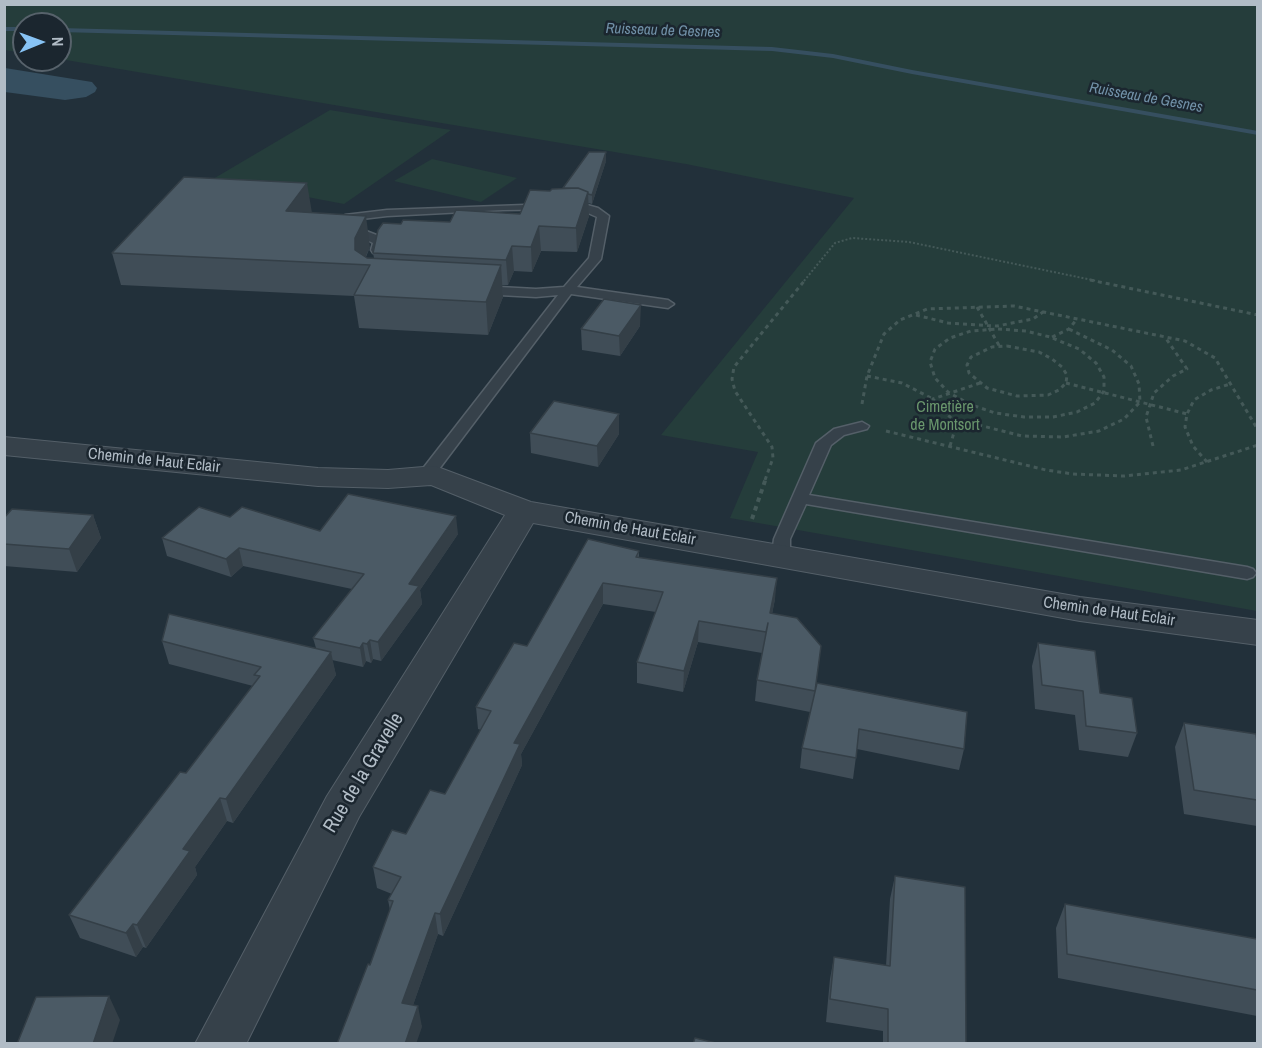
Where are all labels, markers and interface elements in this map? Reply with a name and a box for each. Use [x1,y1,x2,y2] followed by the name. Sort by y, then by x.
[12,12,72,72] north arrow
[605,20,721,42] water label: Ruisseau de Gesnes
[47,37,69,47] text: N
[1088,79,1204,117] water label: Ruisseau de Gesnes
[910,398,980,436] park label: Cimetière de Montsort
[87,445,221,477] street label: Chemin de Haut Eclair
[563,508,697,550] street label: Chemin de Haut Eclair
[1042,593,1176,631] street label: Chemin de Haut Eclair
[319,709,409,837] street label: Rue de la Gravelle

